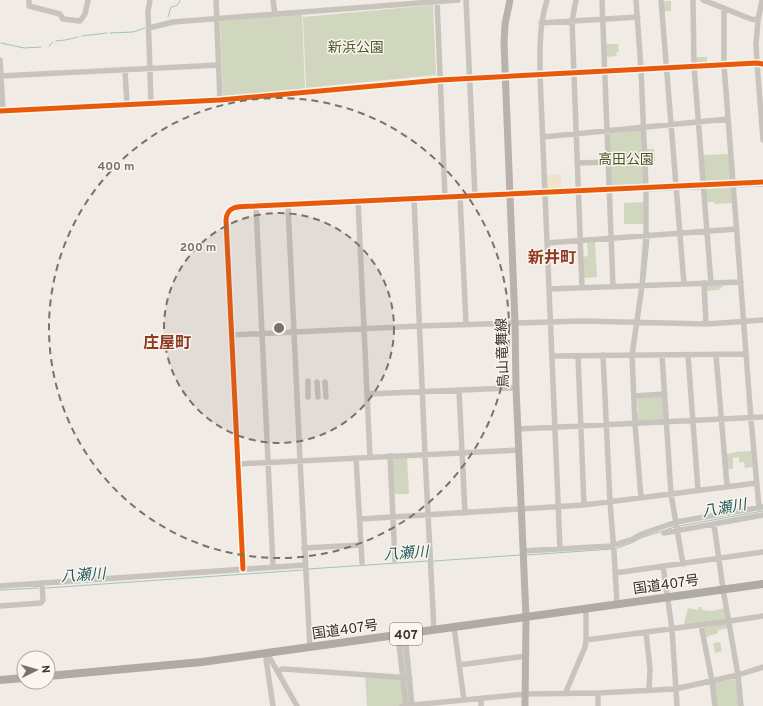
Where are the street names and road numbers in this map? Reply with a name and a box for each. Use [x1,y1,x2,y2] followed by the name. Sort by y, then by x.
[494,318,513,388] street label: 鳥山竜舞線
[632,572,700,599] street label: 国道407号
[311,617,379,644] street label: 国道407号
[390,623,422,645] road number: 407

